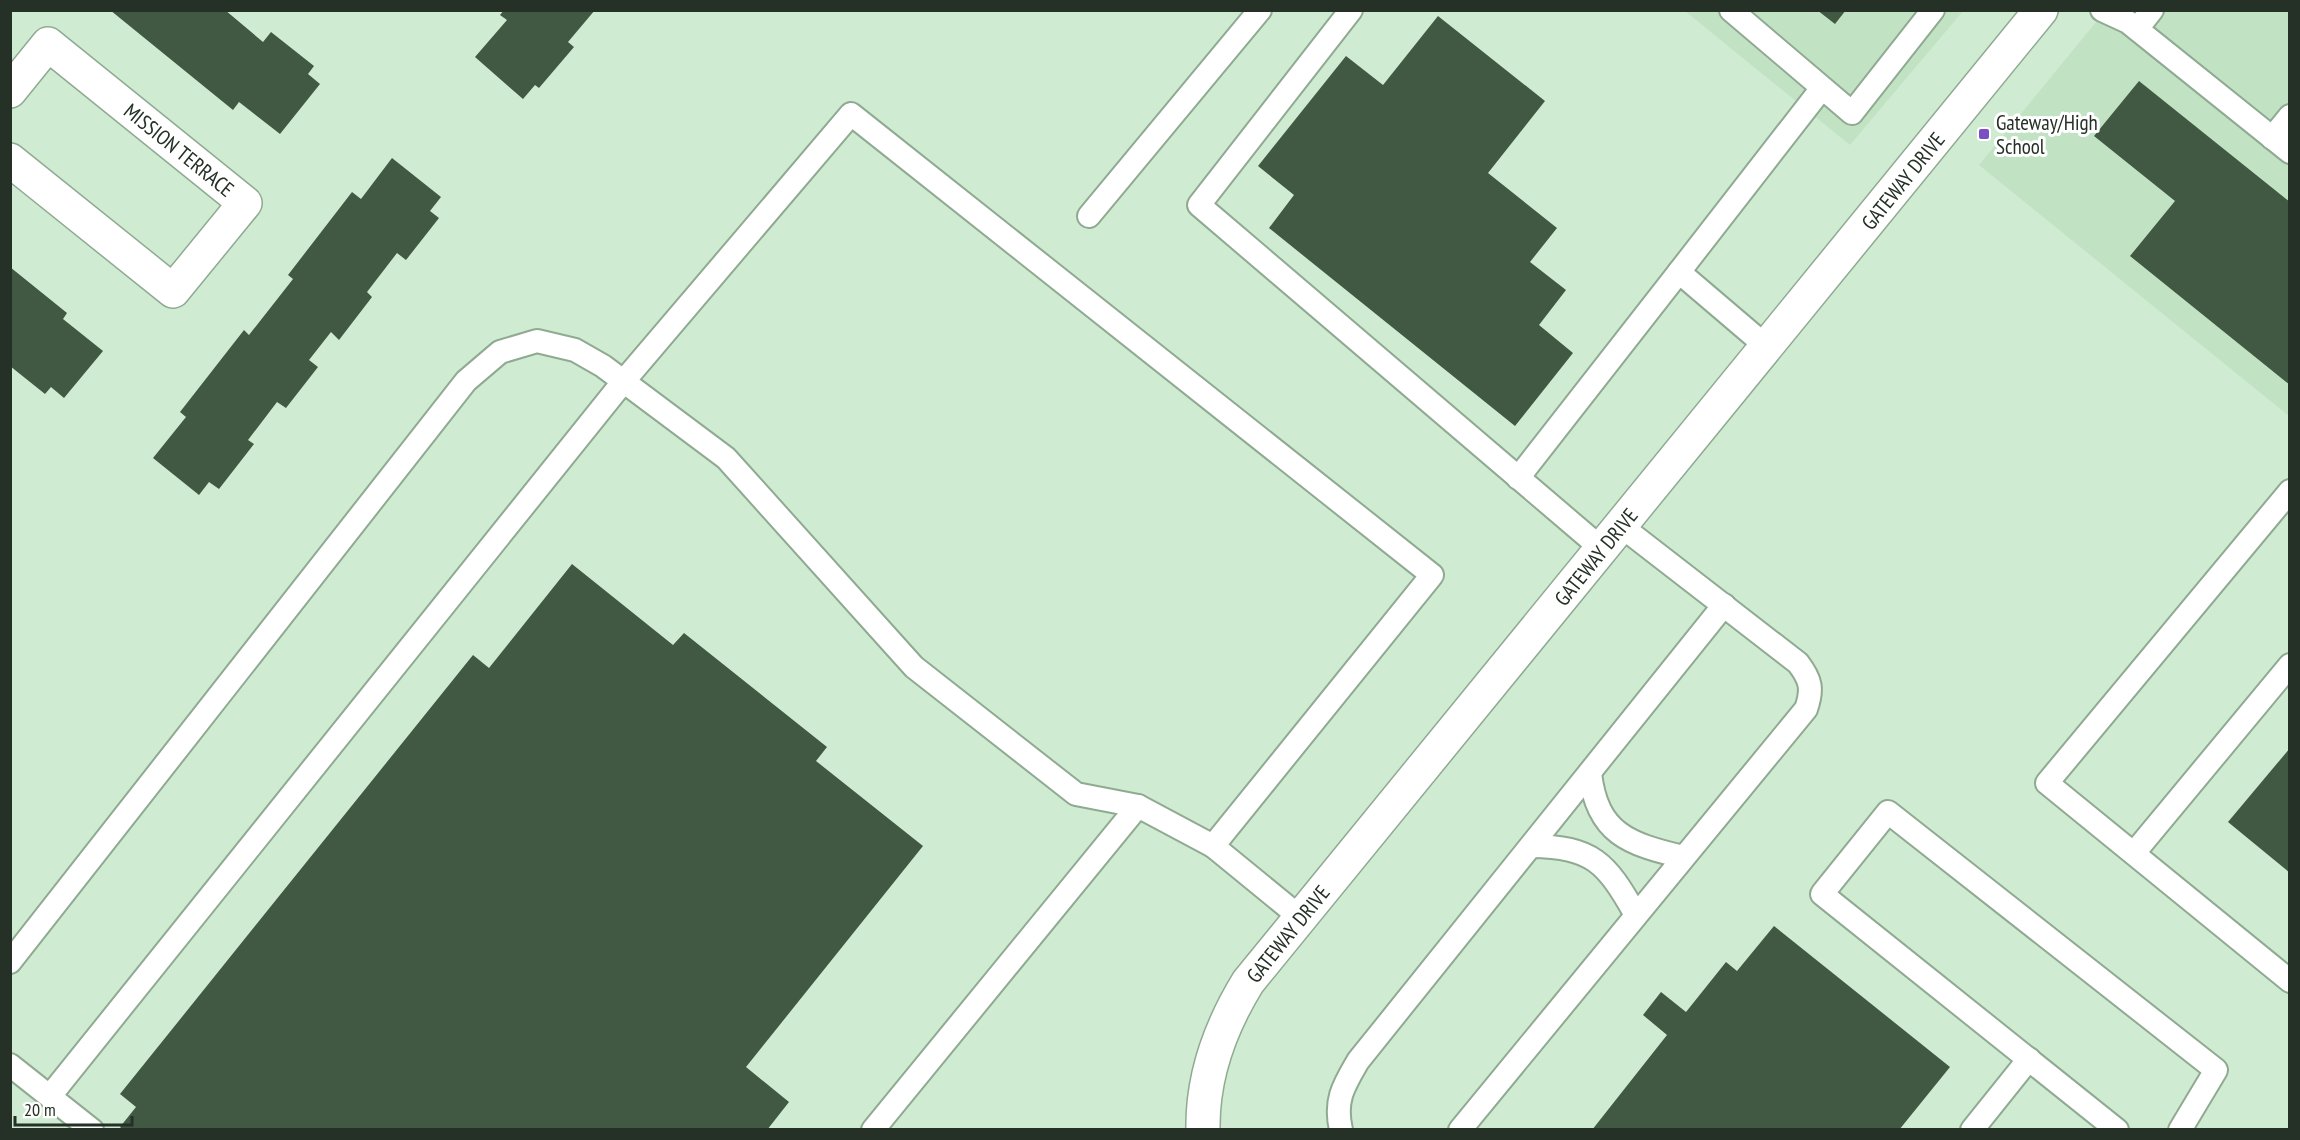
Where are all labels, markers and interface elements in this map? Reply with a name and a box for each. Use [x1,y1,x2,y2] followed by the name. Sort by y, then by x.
[118,97,240,203] street label: MISSION TERRACE
[1996,109,2098,160] place label: Gateway/High School
[1855,127,1951,235] street label: GATEWAY DRIVE
[1977,127,1991,141] marker: Gateway/High School
[1548,503,1644,611] street label: GATEWAY DRIVE
[1240,880,1336,988] street label: GATEWAY DRIVE
[15,1089,132,1127] scale bar
[24,1098,56,1121] text: 20 m

